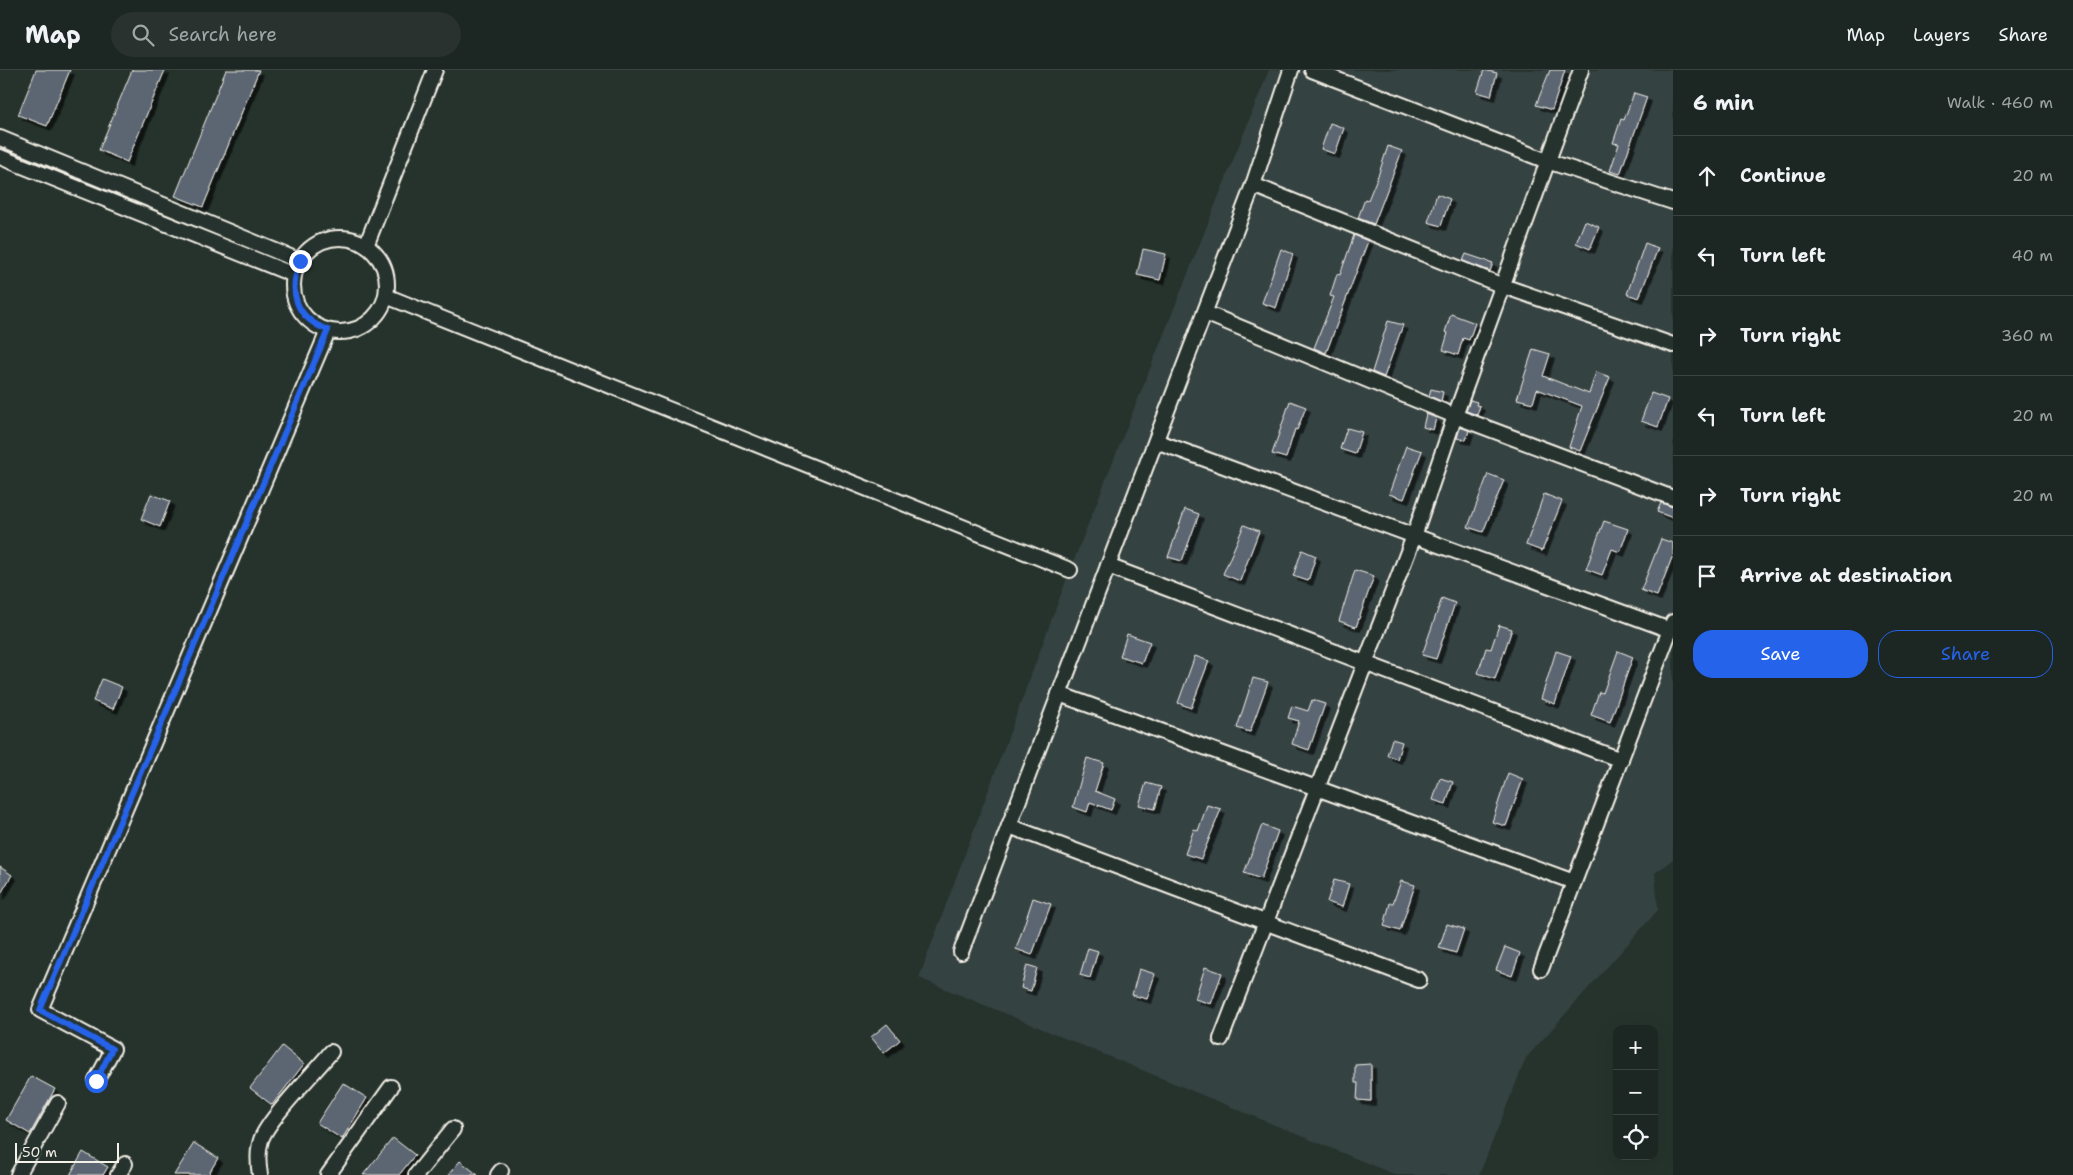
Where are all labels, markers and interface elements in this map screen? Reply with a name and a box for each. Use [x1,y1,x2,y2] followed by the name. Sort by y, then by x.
[111,12,461,57] search box
[25,19,81,51] text: Map
[129,21,157,49] icon: search
[169,22,277,47] text: Search here
[1847,23,1885,47] text: Map
[1913,23,1970,47] text: Layers
[1998,23,2048,47] text: Share
[1693,89,1754,117] text: 6 min
[1947,92,2053,113] text: Walk · 460 m
[1693,162,1721,190] icon: ahead
[1740,163,1826,188] text: Continue
[2012,165,2053,186] text: 20 m
[1693,242,1721,270] icon: left
[1740,243,1826,268] text: Turn left
[2011,245,2053,266] text: 40 m
[289,250,312,273] route end
[1693,322,1721,350] icon: right
[1740,323,1841,348] text: Turn right
[2001,325,2053,346] text: 360 m
[1693,402,1721,430] icon: left
[1740,403,1826,428] text: Turn left
[2012,405,2053,426] text: 20 m
[1693,482,1721,510] icon: right
[1740,483,1841,508] text: Turn right
[2012,485,2053,506] text: 20 m
[1693,562,1721,590] icon: arrive
[1740,563,1952,588] text: Arrive at destination
[1693,630,1868,678] button: Save
[1878,630,2053,678] button: Share
[1613,1025,1658,1160] map controls
[1613,1025,1658,1070] button: +
[85,1070,108,1093] route start
[1613,1070,1658,1115] button: −
[1613,1115,1658,1160] button: locate
[15,1140,119,1163] scale bar
[22,1143,57,1161] text: 50 m

